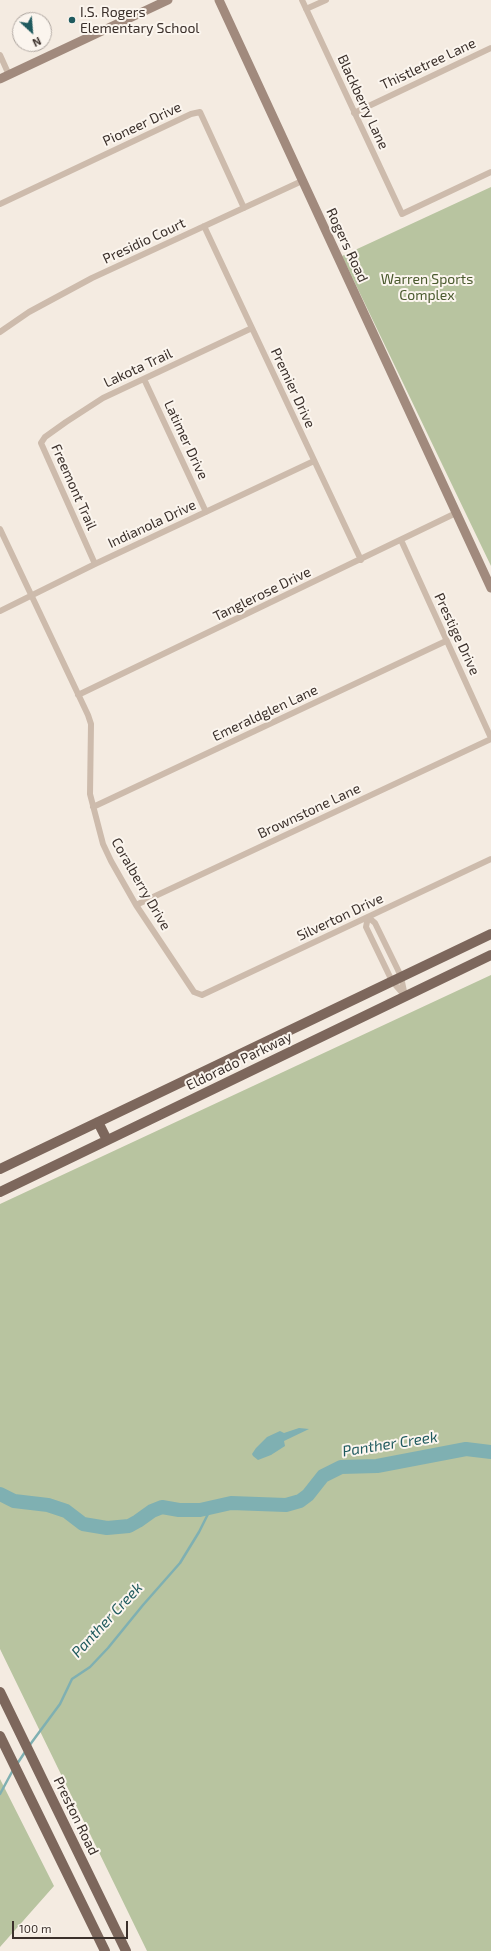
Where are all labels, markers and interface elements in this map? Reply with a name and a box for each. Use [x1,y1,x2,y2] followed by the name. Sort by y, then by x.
[80,4,199,36] place label: I.S. Rogers Elementary School
[12,12,52,52] north arrow
[67,15,77,25] marker: I.S. Rogers Elementary School
[31,35,43,50] text: N
[378,35,478,93] street label: Thistletree Lane
[334,52,392,152] street label: Blackberry Lane
[100,98,184,150] street label: Pioneer Drive
[323,205,371,285] street label: Rogers Road
[100,215,188,267] street label: Presidio Court
[381,271,473,304] park label: Warren Sports Complex
[101,345,175,391] street label: Lakota Trail
[267,345,319,431] street label: Premier Drive
[160,398,212,482] street label: Latimer Drive
[48,441,100,533] street label: Freemont Trail
[105,496,199,552] street label: Indianola Drive
[210,563,314,625] street label: Tanglerose Drive
[431,590,483,678] street label: Prestige Drive
[210,681,320,745] street label: Emeraldglen Lane
[255,780,363,842] street label: Brownstone Lane
[108,835,174,933] street label: Coralberry Drive
[294,890,386,944] street label: Silverton Drive
[183,1028,295,1094] street label: Eldorado Parkway
[341,1428,439,1460] water label: Panther Creek
[68,1579,146,1661] water label: Panther Creek
[50,1774,102,1858] street label: Preston Road
[14,1913,130,1939] scale bar
[19,1921,51,1935] text: 100 m

